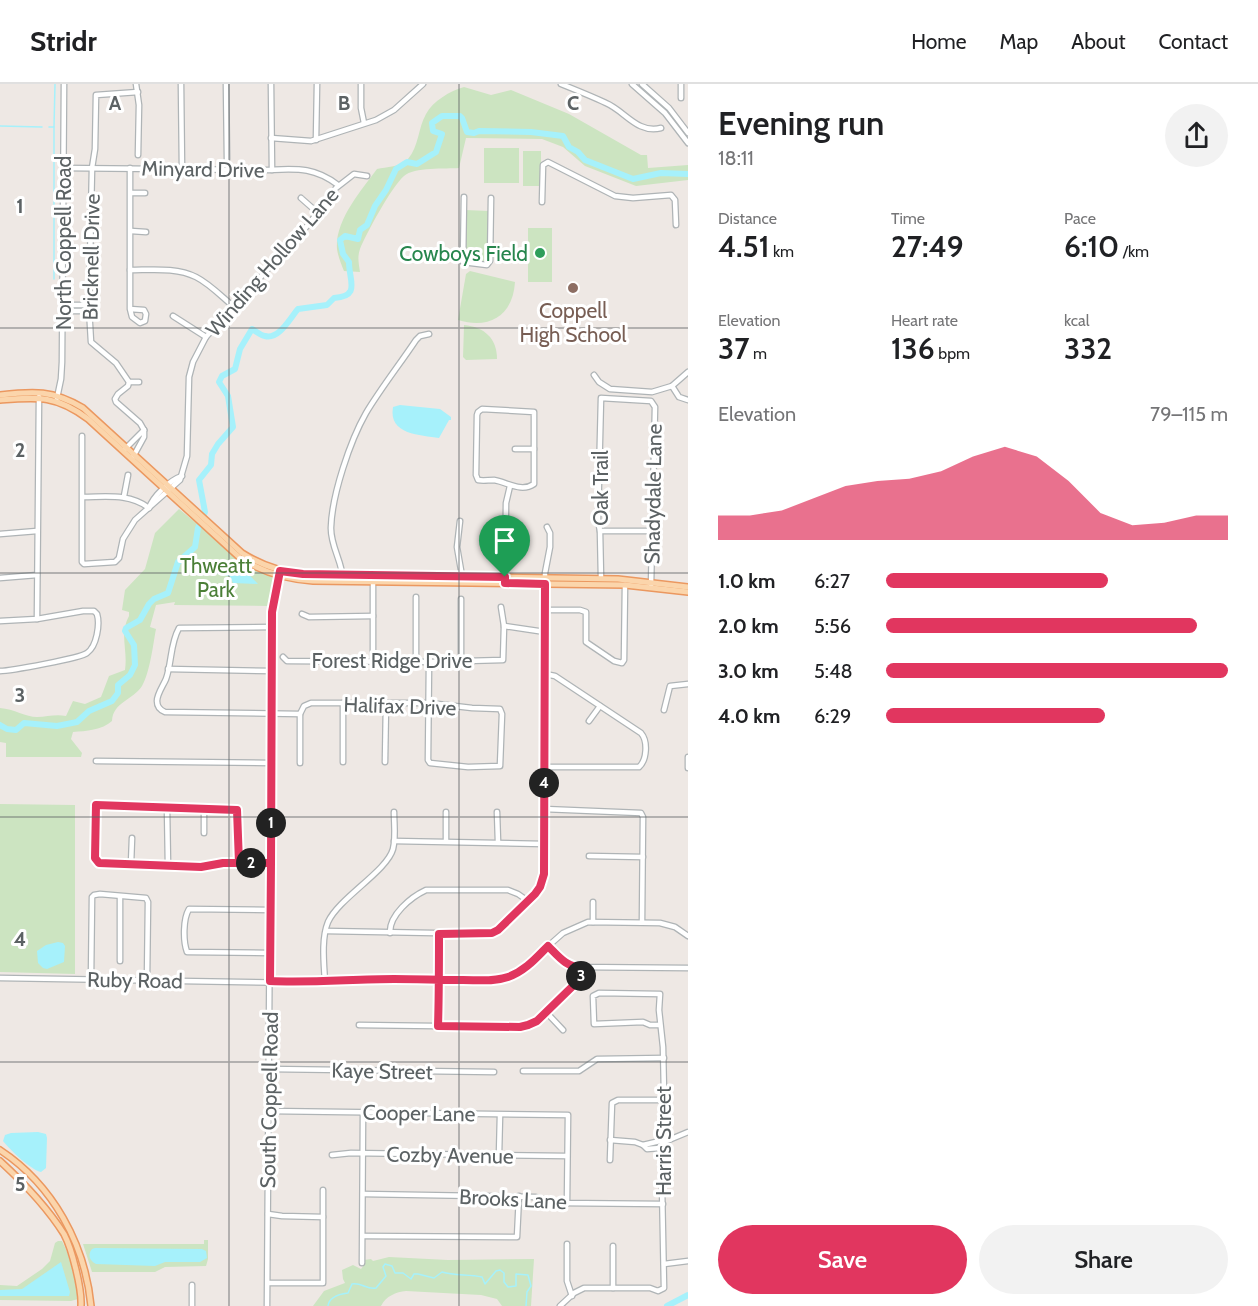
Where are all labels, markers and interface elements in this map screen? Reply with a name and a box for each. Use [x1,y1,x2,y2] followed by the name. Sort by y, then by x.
[30,24,97,58] text: Stridr
[911,29,967,54] text: Home
[1000,29,1038,54] text: Map
[1071,29,1125,54] text: About
[1158,29,1228,54] text: Contact
[109,91,122,115] text: A
[338,91,350,115] text: B
[567,91,579,115] text: C
[718,103,884,143] text: Evening run
[1165,104,1228,167] button: share
[718,146,754,170] text: 18:11
[141,155,265,183] street label: Minyard Drive
[51,156,76,330] street label: North Coppell Road
[200,182,344,342] street label: Winding Hollow Lane
[77,193,105,321] street label: Bricknell Drive
[16,194,24,218] text: 1
[718,209,777,228] text: Distance
[891,209,925,228] text: Time
[1064,209,1096,228] text: Pace
[718,228,769,265] text: 4.51
[891,228,964,265] text: 27:49
[1064,228,1119,265] text: 6:10
[399,241,528,266] place label: Cowboys Field
[769,242,794,261] text: km
[1119,242,1149,261] text: /km
[533,246,547,260] marker: Cowboys Field
[566,281,580,295] marker: Coppell High School
[520,298,626,347] place label: Coppell High School
[718,311,781,330] text: Elevation
[891,311,958,330] text: Heart rate
[1064,311,1090,330] text: kcal
[718,330,749,367] text: 37
[891,330,935,367] text: 136
[1064,330,1112,367] text: 332
[749,344,767,363] text: m
[935,344,970,363] text: bpm
[718,402,796,426] text: Elevation
[1150,402,1228,426] text: 79–115 m
[639,423,667,565] street label: Shadydale Lane
[15,438,25,462] text: 2
[588,450,613,526] street label: Oak Trail
[479,515,530,577] pin
[488,524,521,557] icon: arrive
[180,553,252,602] park label: Thweatt Park
[718,569,775,593] text: 1.0 km
[814,569,850,593] text: 6:27
[718,614,779,638] text: 2.0 km
[814,614,851,638] text: 5:56
[312,648,473,673] street label: Forest Ridge Drive
[718,659,779,683] text: 3.0 km
[814,659,853,683] text: 5:48
[15,683,25,707] text: 3
[343,692,457,720] street label: Halifax Drive
[718,704,780,728] text: 4.0 km
[814,704,851,728] text: 6:29
[529,768,559,798] pin: 4
[539,773,549,792] text: 4
[256,808,286,838] pin: 1
[268,813,274,832] text: 1
[236,848,266,878] pin: 2
[247,853,255,872] text: 2
[14,927,26,951] text: 4
[566,961,596,991] pin: 3
[577,966,585,985] text: 3
[87,967,183,993] street label: Ruby Road
[255,1012,283,1188] street label: South Coppell Road
[331,1058,433,1084] street label: Kaye Street
[651,1086,676,1196] street label: Harris Street
[362,1100,476,1126] street label: Cooper Lane
[386,1141,514,1169] street label: Cozby Avenue
[15,1172,25,1196] text: 5
[459,1184,568,1214] street label: Brooks Lane
[718,1225,967,1294] button: Save
[979,1225,1228,1294] button: Share

